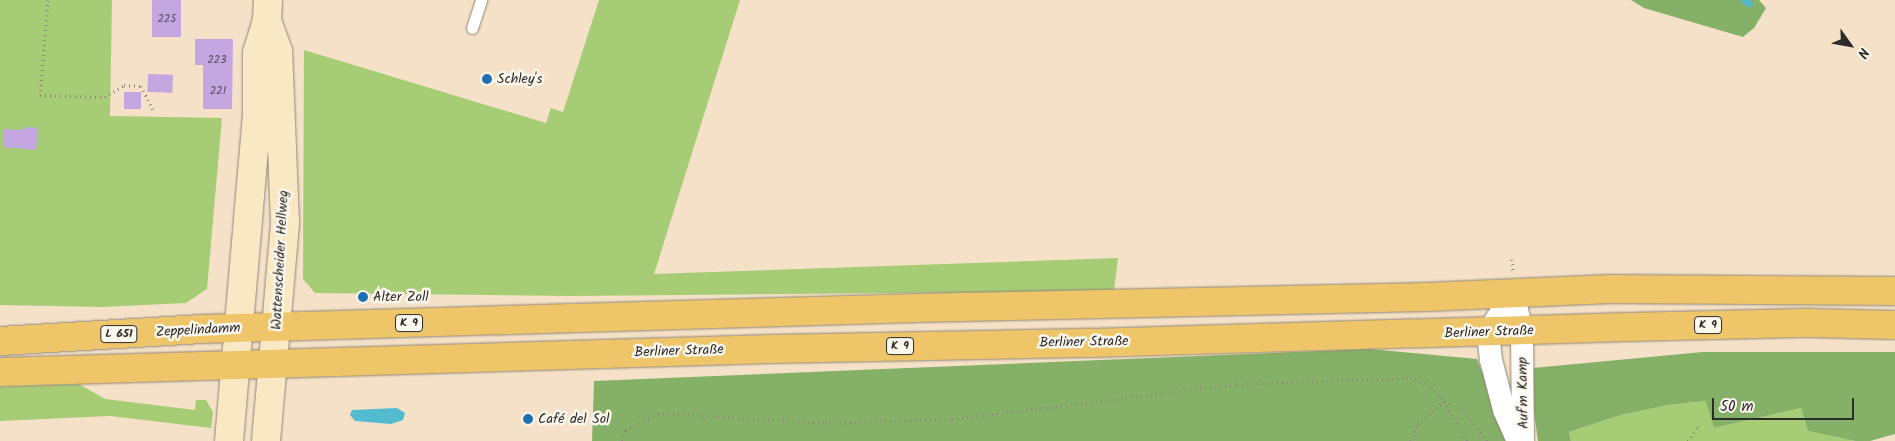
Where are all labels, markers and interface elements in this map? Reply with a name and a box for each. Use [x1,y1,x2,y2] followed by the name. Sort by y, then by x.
[158,12,176,26] house number: 225
[1825,20,1875,70] north arrow
[1851,43,1874,63] text: N
[207,53,227,67] house number: 223
[497,71,542,87] place label: Schley's
[481,73,493,85] marker: Schley's
[210,84,226,98] house number: 221
[268,190,292,330] street label: Wattenscheider Hellweg
[373,289,429,305] place label: Alter Zoll
[357,291,369,303] marker: Alter Zoll
[394,314,424,332] road number: K 9
[1693,316,1723,334] road number: K 9
[155,319,241,341] street label: Zeppelindamm
[1444,322,1534,342] street label: Berliner Straße
[100,324,138,344] road number: L 651
[1039,333,1129,351] street label: Berliner Straße
[885,336,915,356] road number: K 9
[634,341,724,361] street label: Berliner Straße
[1514,357,1532,429] street label: Auf'm Kamp
[1715,388,1858,420] scale bar
[1720,395,1754,419] text: 50 m
[538,411,609,427] place label: Café del Sol
[522,413,534,425] marker: Café del Sol

